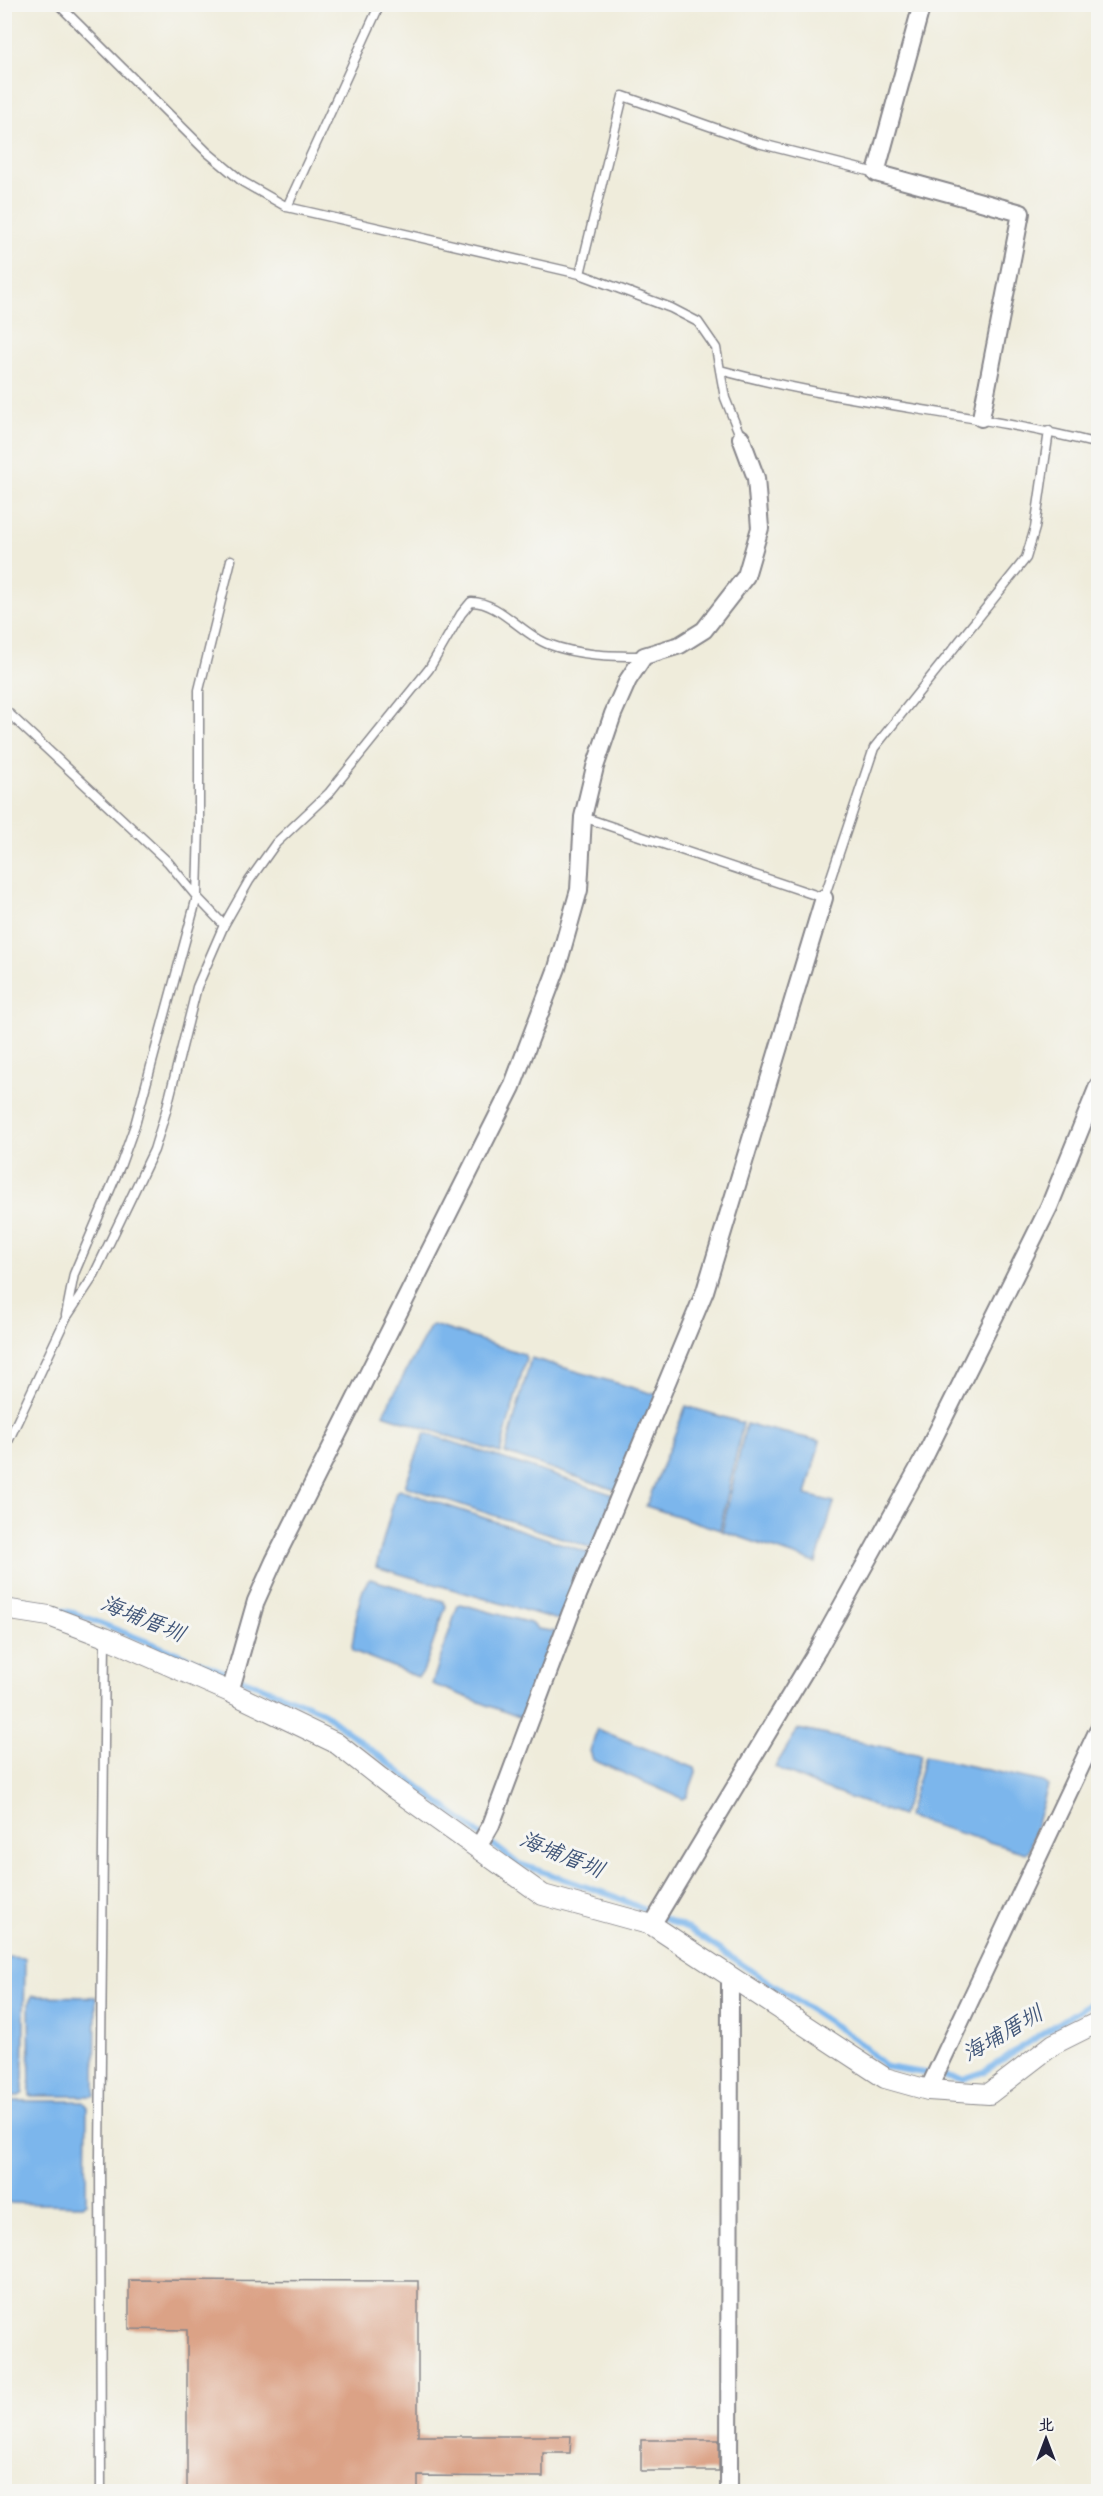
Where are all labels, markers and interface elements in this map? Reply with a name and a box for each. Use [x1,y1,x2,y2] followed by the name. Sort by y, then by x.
[95,1587,191,1653] water label: 海埔厝圳
[514,1823,610,1889] water label: 海埔厝圳
[956,1997,1052,2072] water label: 海埔厝圳
[1016,2409,1076,2469] north arrow
[1038,2413,1054,2438] text: 北

